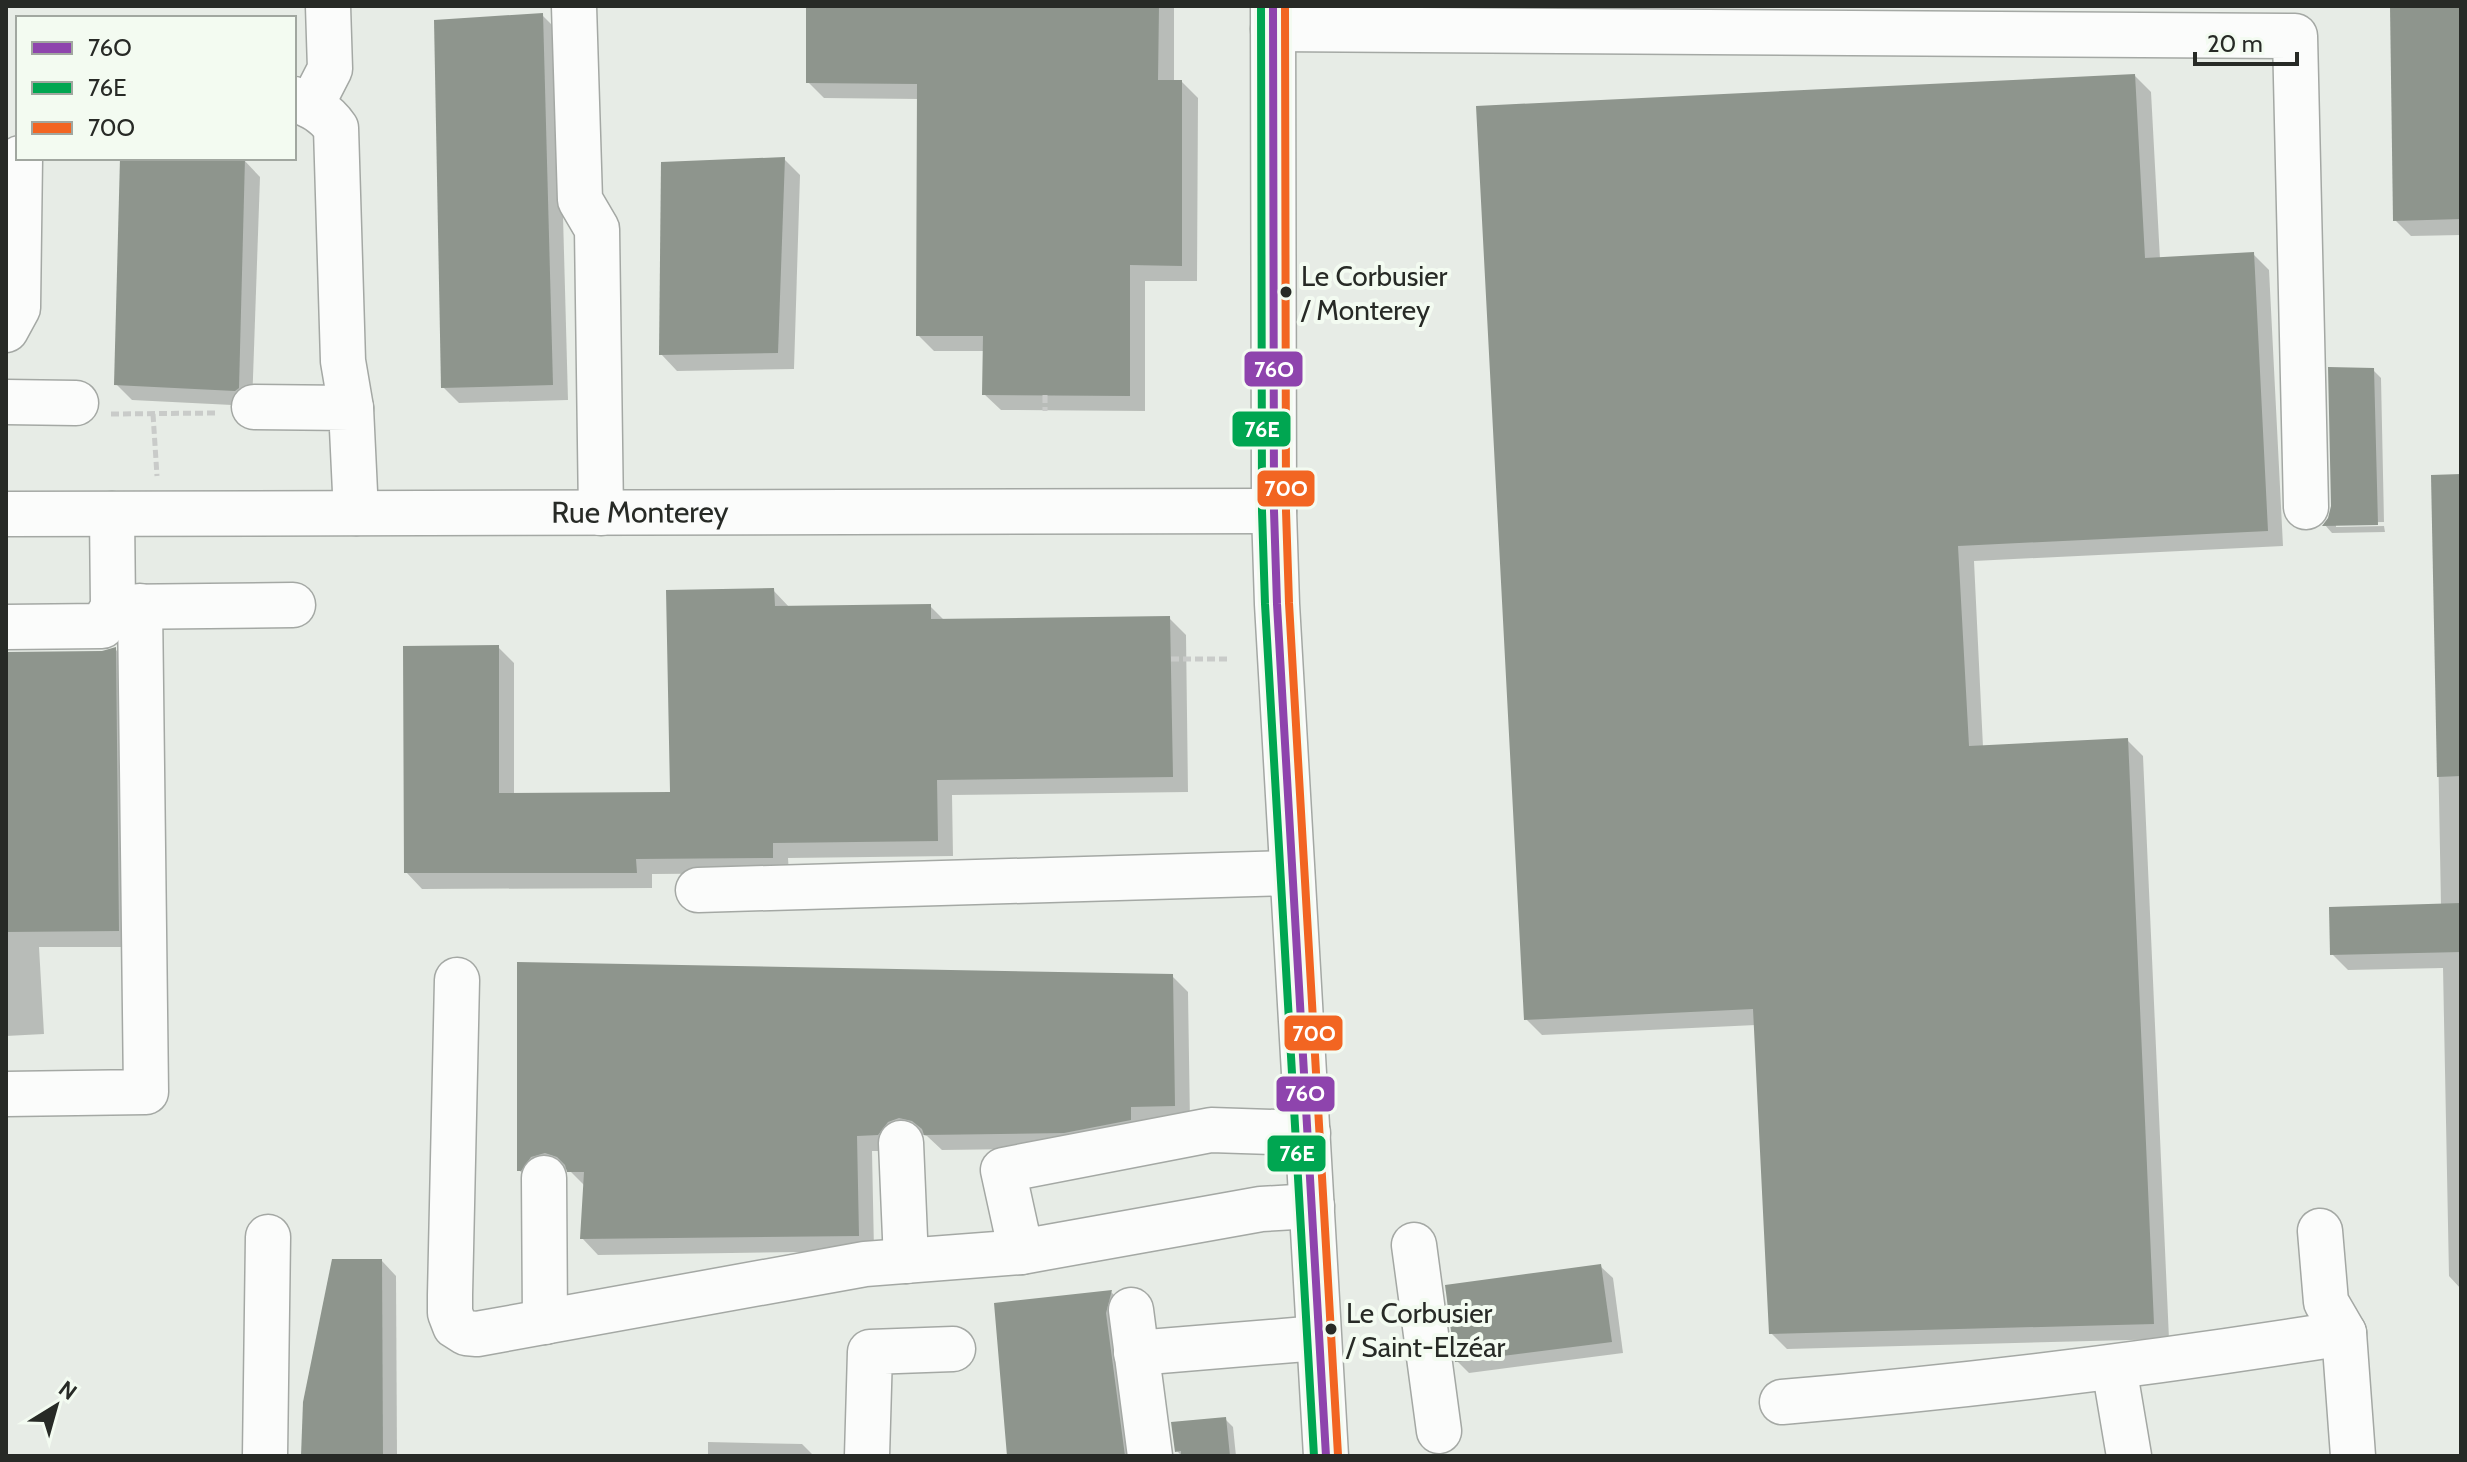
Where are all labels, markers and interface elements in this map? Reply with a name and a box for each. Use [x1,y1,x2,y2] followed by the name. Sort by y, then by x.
[16,16,296,160] legend
[2195,16,2297,66] scale bar
[2207,29,2263,58] text: 20 m
[88,33,132,62] text: 76O
[88,73,126,102] text: 76E
[88,113,135,142] text: 70O
[1300,259,1448,327] place label: Le Corbusier / Monterey
[1278,284,1294,300] marker: Le Corbusier / Monterey
[1243,350,1304,388] line badge: 76O
[1254,356,1294,383] text: 76O
[1231,410,1292,448] line badge: 76E
[1244,416,1280,443] text: 76E
[1256,469,1316,508] line badge: 70O
[1264,475,1308,502] text: 70O
[551,493,729,531] street label: Rue Monterey
[1283,1014,1344,1052] line badge: 70O
[1292,1020,1336,1047] text: 70O
[1275,1075,1336,1113] line badge: 76O
[1285,1080,1325,1107] text: 76O
[1266,1134,1327,1173] line badge: 76E
[1279,1140,1315,1167] text: 76E
[1345,1296,1506,1364] place label: Le Corbusier / Saint-Elzéar
[1323,1321,1339,1337] marker: Le Corbusier / Saint-Elzéar
[16,1366,96,1446] north arrow
[53,1375,82,1406] text: N

